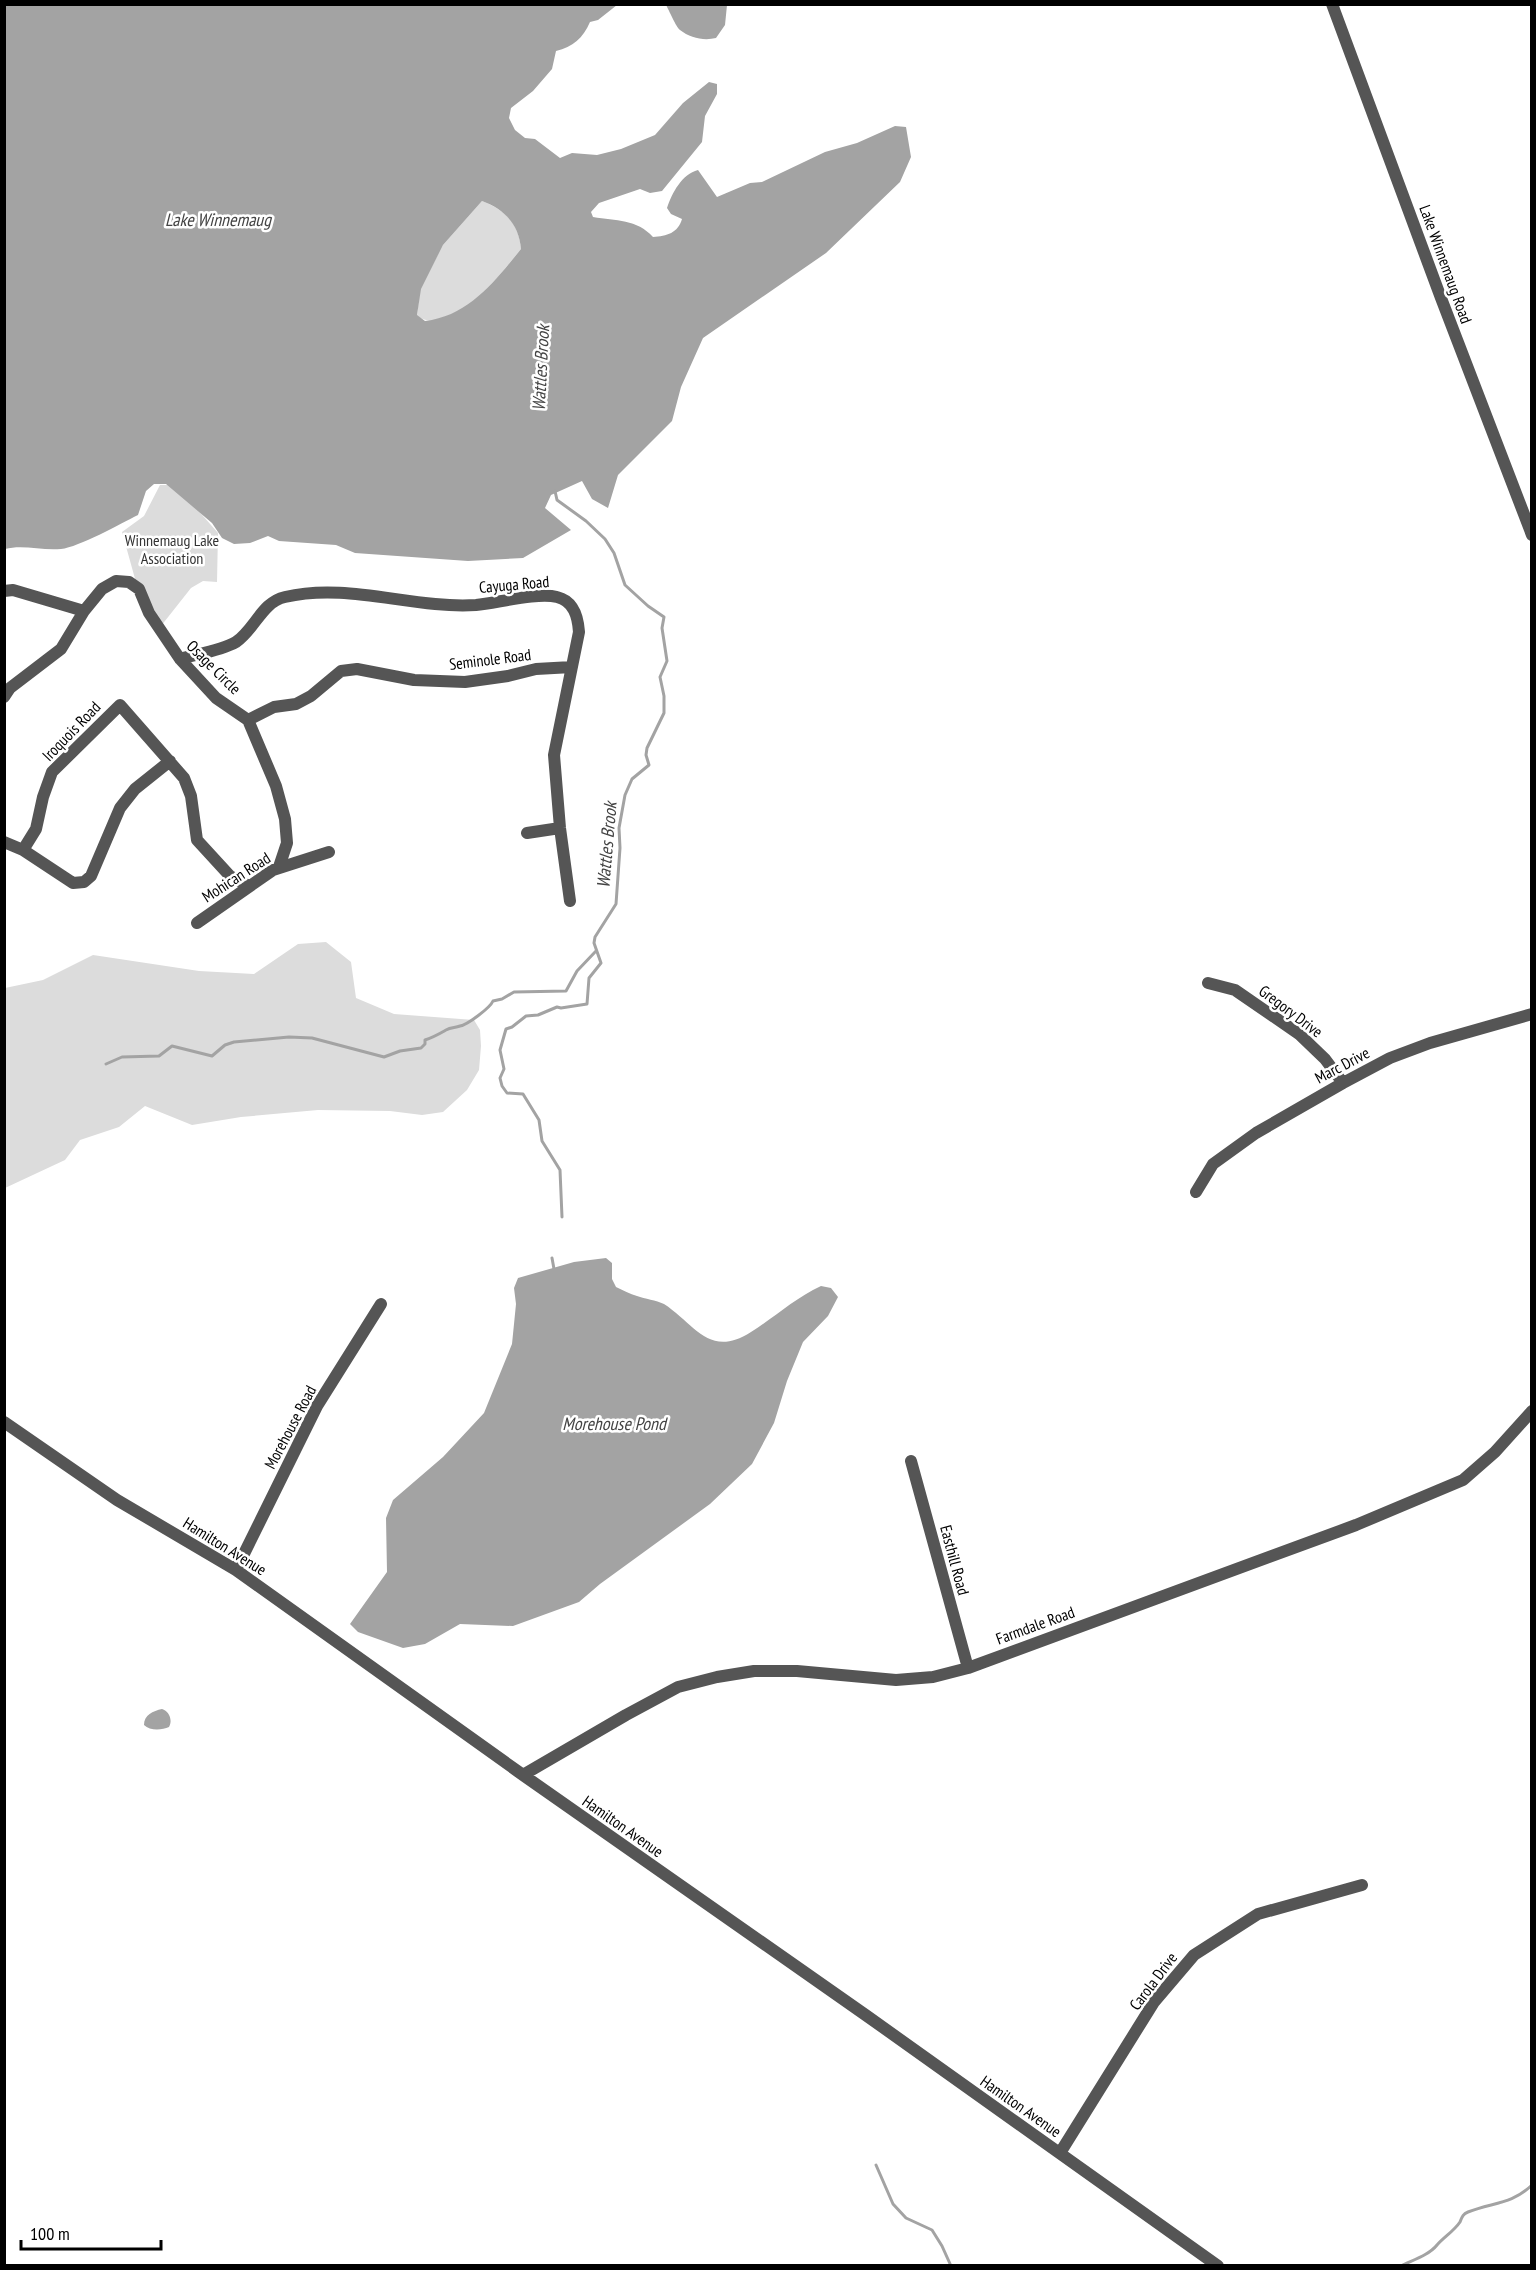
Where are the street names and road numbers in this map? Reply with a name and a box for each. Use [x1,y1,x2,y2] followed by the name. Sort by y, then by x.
[1415,202,1477,326] street label: Lake Winnemaug Road
[478,571,550,597] street label: Cayuga Road
[183,636,245,698] street label: Osage Circle
[448,644,532,674] street label: Seminole Road
[38,697,104,765] street label: Iroquois Road
[198,847,274,906] street label: Mohican Road
[1255,980,1327,1042] street label: Gregory Drive
[1311,1042,1373,1088] street label: Marc Drive
[260,1382,320,1472] street label: Morehouse Road
[180,1513,270,1579] street label: Hamilton Avenue
[936,1523,974,1597] street label: Easthill Road
[993,1602,1077,1648] street label: Farmdale Road
[579,1791,667,1861] street label: Hamilton Avenue
[1125,1948,1181,2014] street label: Carola Drive
[977,2071,1065,2141] street label: Hamilton Avenue

